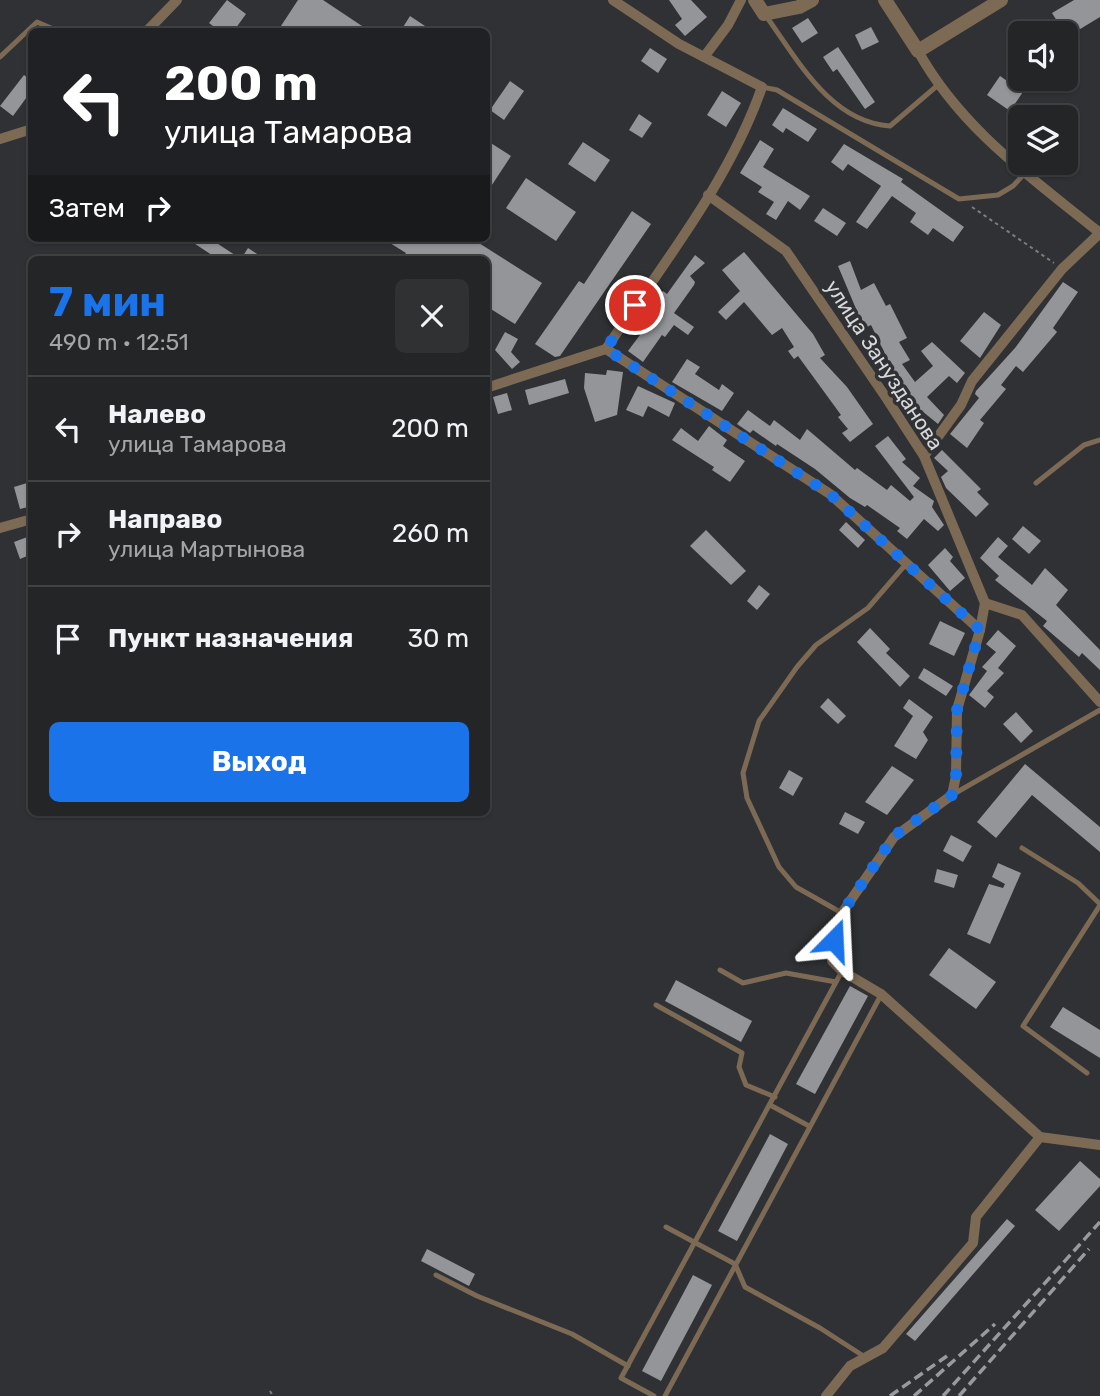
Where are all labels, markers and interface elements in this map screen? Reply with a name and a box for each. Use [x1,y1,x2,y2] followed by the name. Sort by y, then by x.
[1008,21,1078,175] map controls
[1008,21,1078,91] button: sound
[164,54,318,112] text: 200 m
[49,56,140,147] icon: left
[1008,105,1078,175] button: layers
[164,113,413,151] text: улица Тамарова
[139,189,177,227] icon: right
[49,193,125,224] text: Затем
[605,275,665,335] pin
[820,275,949,454] street label: улица Занузданова
[49,277,166,327] text: 7 мин
[395,279,469,353] button: close
[616,286,654,324] icon: arrive
[49,328,189,356] text: 490 m · 12:51
[108,399,206,430] text: Налево
[49,410,87,448] icon: left
[391,413,469,444] text: 200 m
[108,430,287,458] text: улица Тамарова
[108,504,222,535] text: Направо
[49,515,87,553] icon: right
[392,518,469,549] text: 260 m
[108,535,305,563] text: улица Мартынова
[49,620,87,658] icon: arrive
[108,623,353,654] text: Пункт назначения
[407,623,469,654] text: 30 m
[49,722,469,802] button: Выход
[797,903,871,977] position arrow

